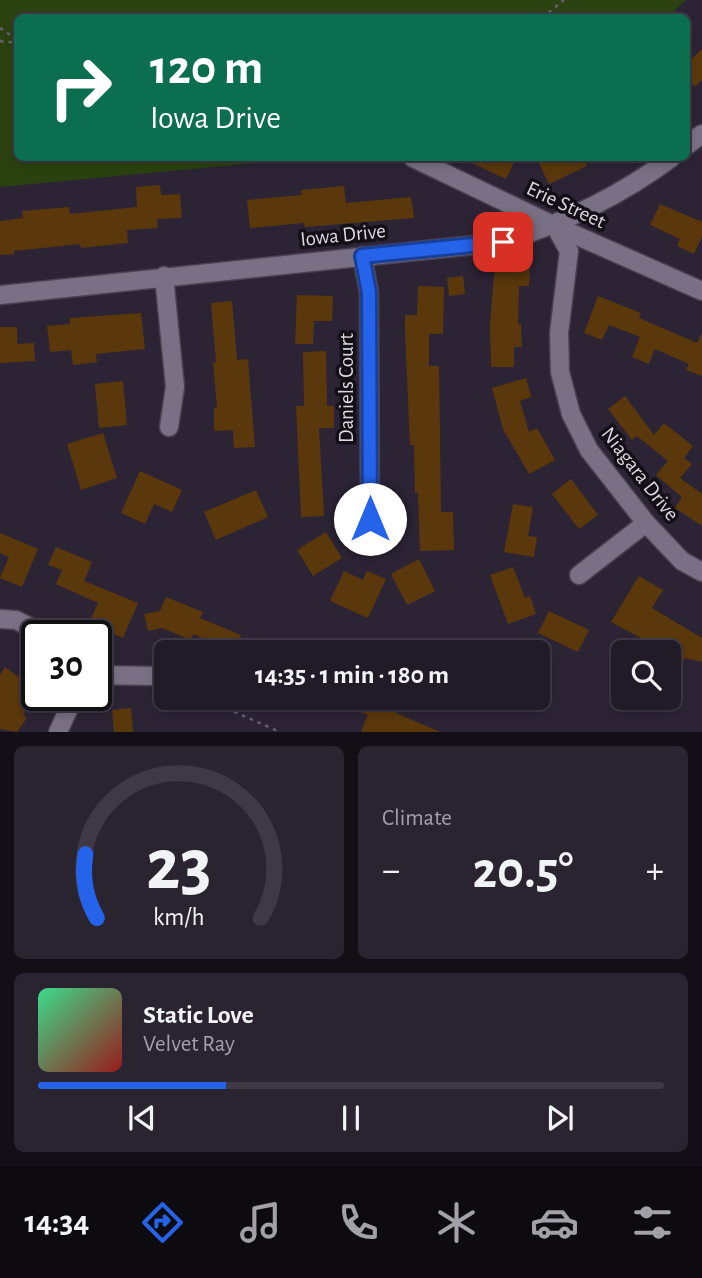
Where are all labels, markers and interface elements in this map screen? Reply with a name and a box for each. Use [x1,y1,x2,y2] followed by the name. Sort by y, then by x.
[35,42,126,133] icon: right
[150,44,263,93] text: 120 m
[150,102,281,134] text: Iowa Drive
[523,178,609,232] street label: Erie Street
[473,212,533,272] pin
[299,220,387,250] street label: Iowa Drive
[484,223,522,261] icon: arrive
[336,333,357,443] street label: Daniels Court
[597,423,683,525] street label: Niagara Drive
[333,482,407,556] position arrow
[21,620,112,711] speed limit sign: 30
[611,640,681,710] map controls
[611,640,681,710] button: search
[255,662,449,688] text: 14:35 · 1 min · 180 m
[382,807,452,830] text: Climate
[146,831,212,904] text: 23
[472,845,574,897] text: 20.5°
[382,852,400,890] text: −
[646,852,664,890] text: +
[153,905,205,930] text: km/h
[143,1002,254,1028] text: Static Love
[143,1033,235,1056] text: Velvet Ray
[123,1099,161,1137] icon: previous
[332,1099,370,1137] icon: pause
[541,1099,579,1137] icon: next
[138,1198,187,1247] icon: directions
[236,1198,285,1247] icon: music
[334,1198,383,1247] icon: phone
[432,1198,481,1247] icon: climate
[530,1198,579,1247] icon: car
[628,1198,677,1247] icon: filters
[25,1206,89,1238] text: 14:34

